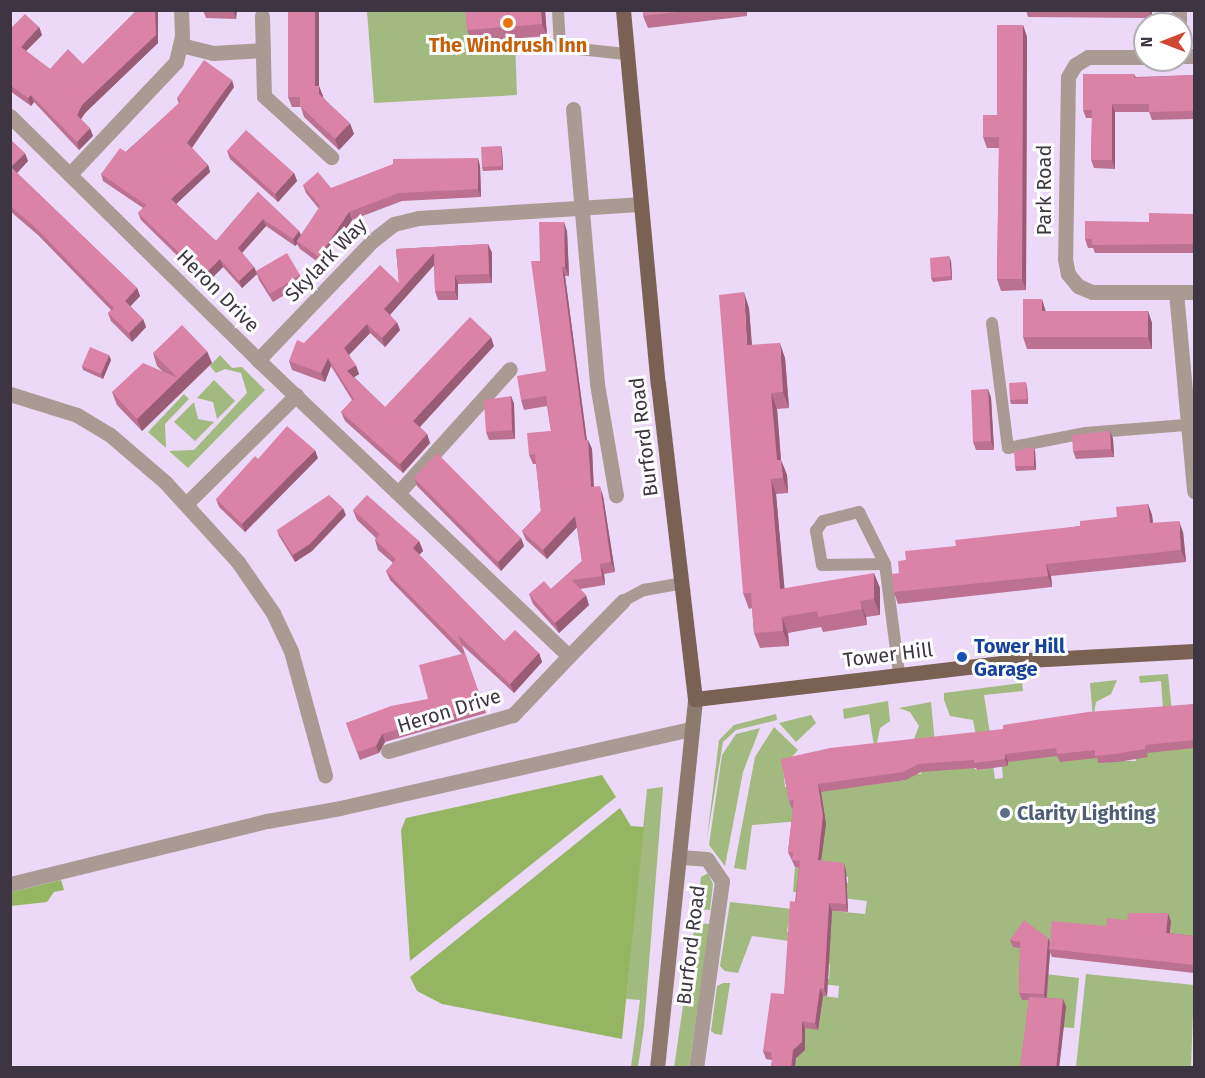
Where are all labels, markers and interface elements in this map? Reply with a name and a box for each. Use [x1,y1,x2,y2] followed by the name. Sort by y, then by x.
[1133,12,1193,72] north arrow
[501,16,515,30] marker: The Windrush Inn
[429,33,587,57] place label: The Windrush Inn
[1137,37,1156,47] text: N
[1032,145,1056,235] street label: Park Road
[280,213,372,307] street label: Skylark Way
[172,245,264,337] street label: Heron Drive
[625,376,663,498] street label: Burford Road
[974,634,1065,681] place label: Tower Hill Garage
[842,638,934,672] street label: Tower Hill
[955,650,969,664] marker: Tower Hill Garage
[394,684,504,738] street label: Heron Drive
[1017,801,1156,825] place label: Clarity Lighting
[998,806,1012,820] marker: Clarity Lighting
[672,884,710,1006] street label: Burford Road

